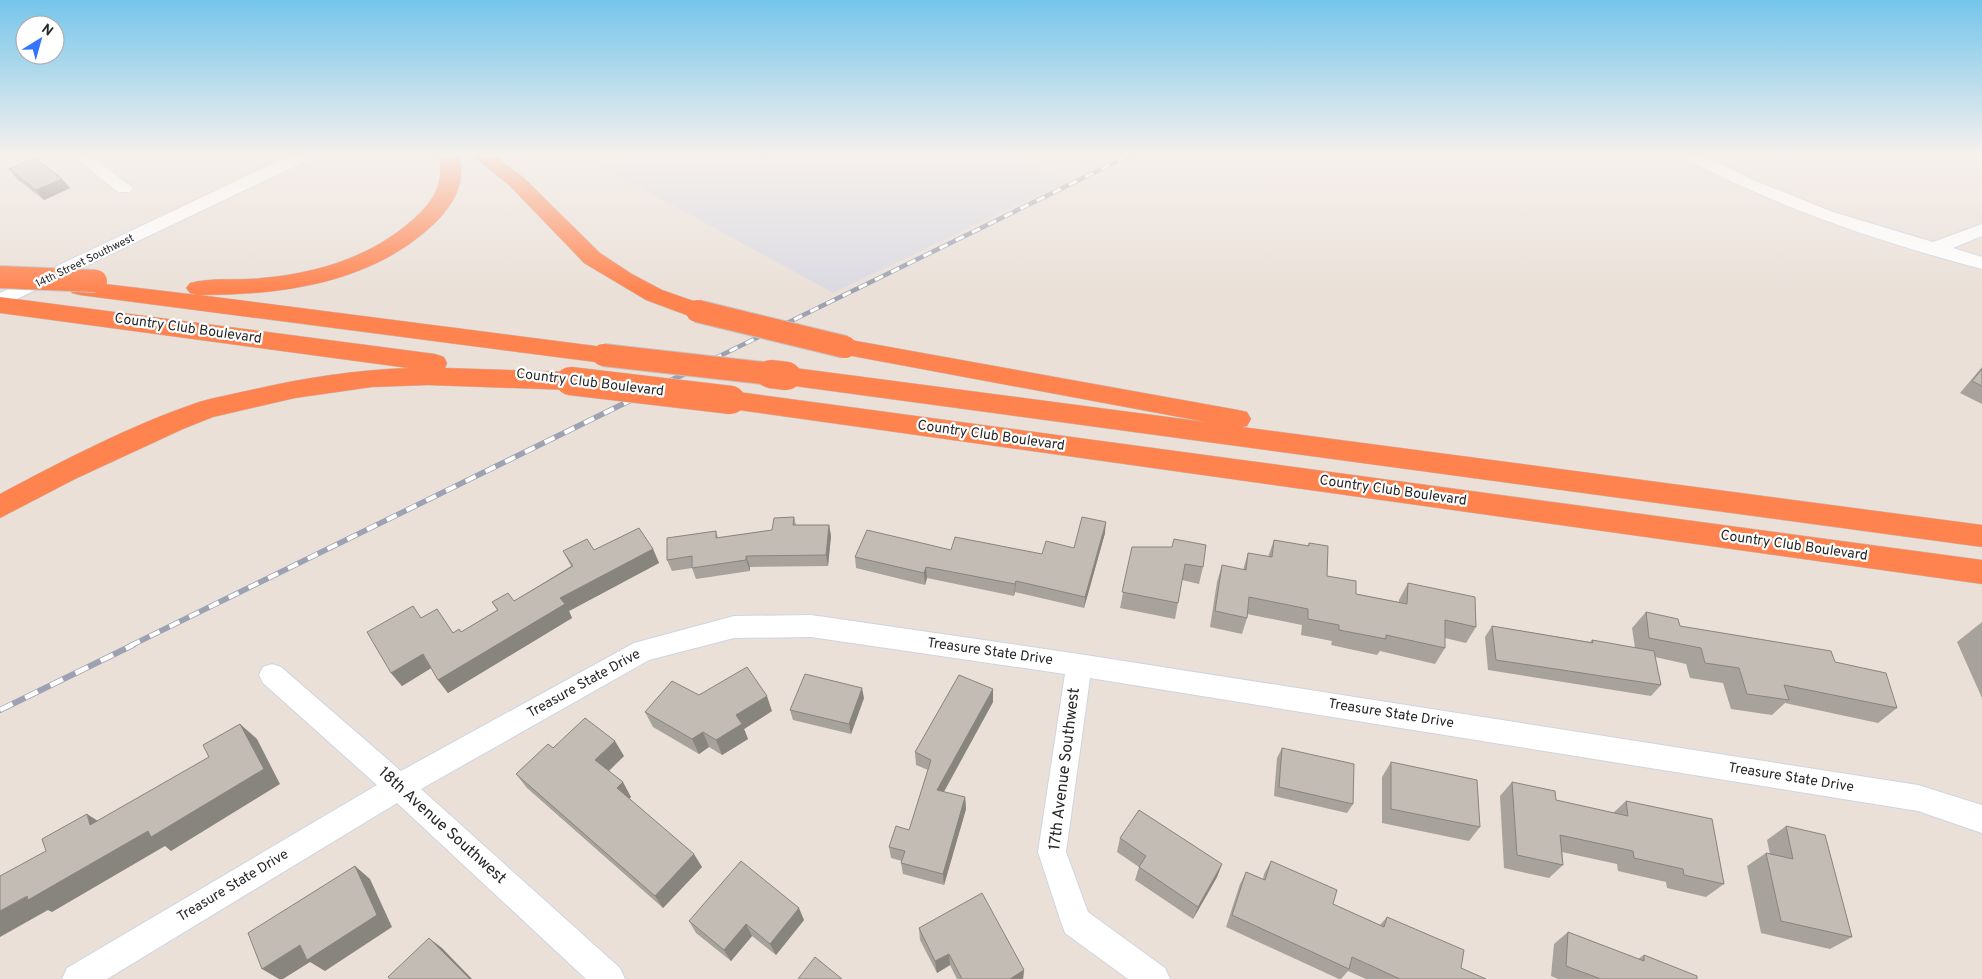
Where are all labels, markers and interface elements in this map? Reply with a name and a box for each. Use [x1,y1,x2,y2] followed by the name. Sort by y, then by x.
[15,15,65,65] north arrow
[38,21,56,41] text: N
[33,231,137,291] street label: 14th Street Southwest
[113,310,263,348] street label: Country Club Boulevard
[515,366,665,400] street label: Country Club Boulevard
[916,417,1066,455] street label: Country Club Boulevard
[1318,472,1468,510] street label: Country Club Boulevard
[1719,527,1869,565] street label: Country Club Boulevard
[926,635,1054,669] street label: Treasure State Drive
[524,646,644,722] street label: Treasure State Drive
[1045,686,1085,852] street label: 17th Avenue Southwest
[1327,696,1455,732] street label: Treasure State Drive
[1727,760,1855,796] street label: Treasure State Drive
[374,763,510,889] street label: 18th Avenue Southwest
[174,846,292,926] street label: Treasure State Drive

